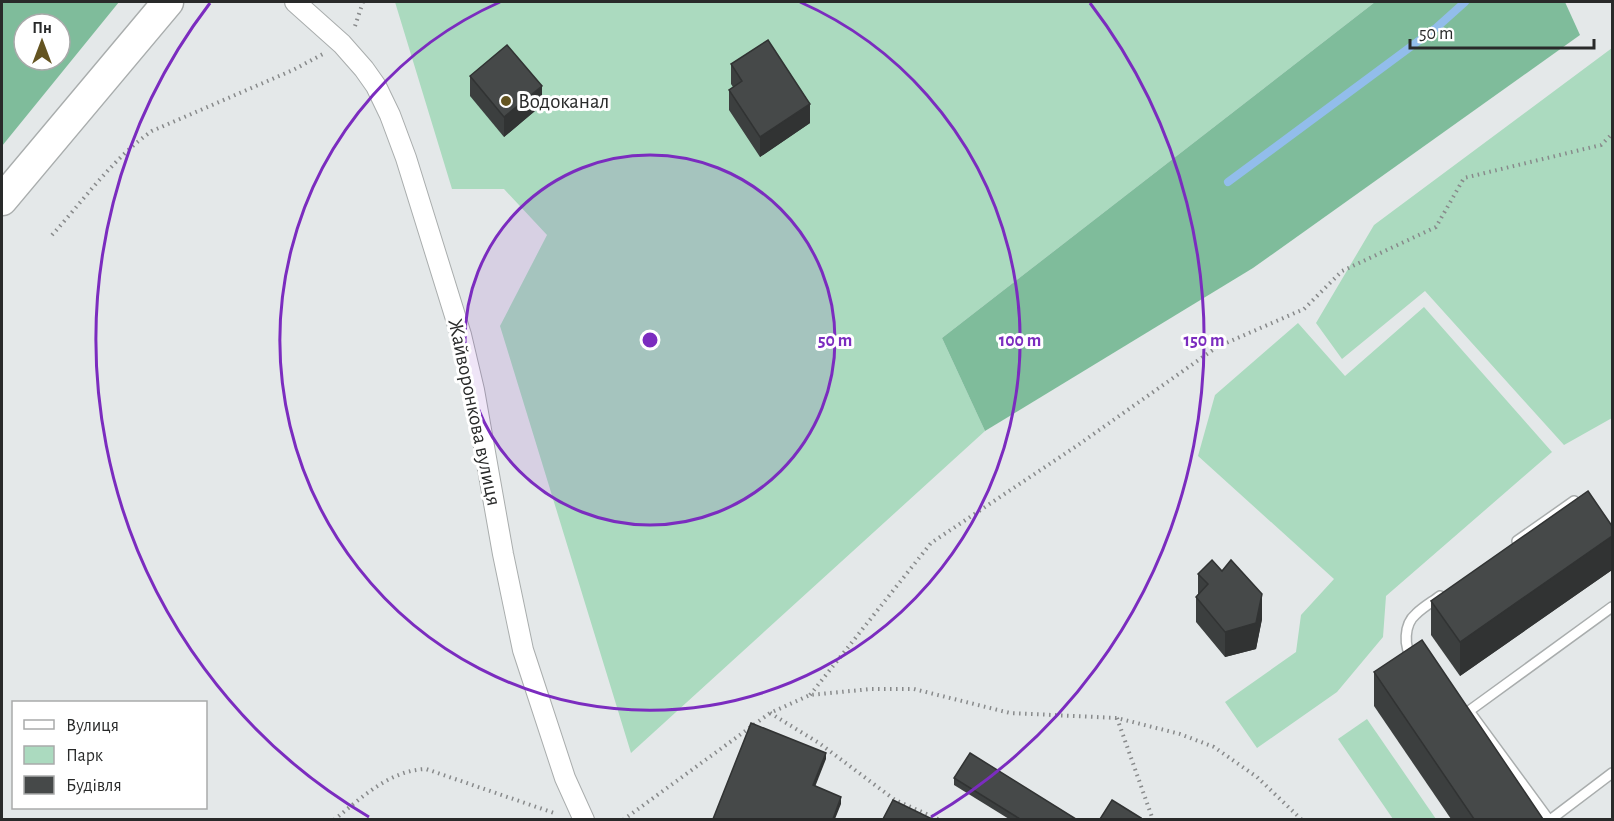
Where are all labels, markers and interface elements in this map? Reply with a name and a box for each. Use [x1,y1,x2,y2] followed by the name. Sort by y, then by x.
[12,12,72,72] north arrow
[1410,12,1594,50] scale bar
[32,20,52,36] text: Пн
[1419,25,1453,43] text: 50 m
[518,91,609,112] place label: Водоканал
[499,94,513,108] marker: Водоканал
[444,317,505,508] street label: Жайворонкова вулиця
[640,330,660,350] centre of rings
[818,332,852,350] text: 50 m
[999,332,1041,350] text: 100 m
[1184,332,1224,350] text: 150 m
[12,701,207,809] legend
[66,717,119,735] text: Вулиця
[66,747,104,765] text: Парк
[66,777,122,795] text: Будівля

